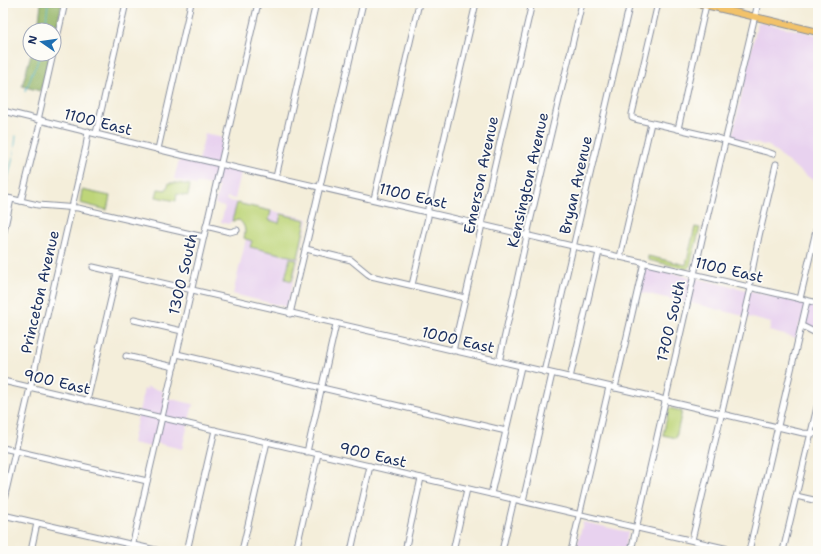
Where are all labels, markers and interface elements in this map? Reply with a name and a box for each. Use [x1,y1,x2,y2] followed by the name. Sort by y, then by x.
[22,22,62,62] north arrow
[24,34,41,46] text: N
[62,104,134,140] street label: 1100 East
[503,110,553,250] street label: Kensington Avenue
[459,114,503,236] street label: Emerson Avenue
[555,134,597,236] street label: Bryan Avenue
[377,178,449,214] street label: 1100 East
[16,228,64,356] street label: Princeton Avenue
[164,231,202,317] street label: 1300 South
[693,252,765,288] street label: 1100 East
[652,278,690,364] street label: 1700 South
[420,322,496,358] street label: 1000 East
[21,365,93,399] street label: 900 East
[337,438,409,472] street label: 900 East

